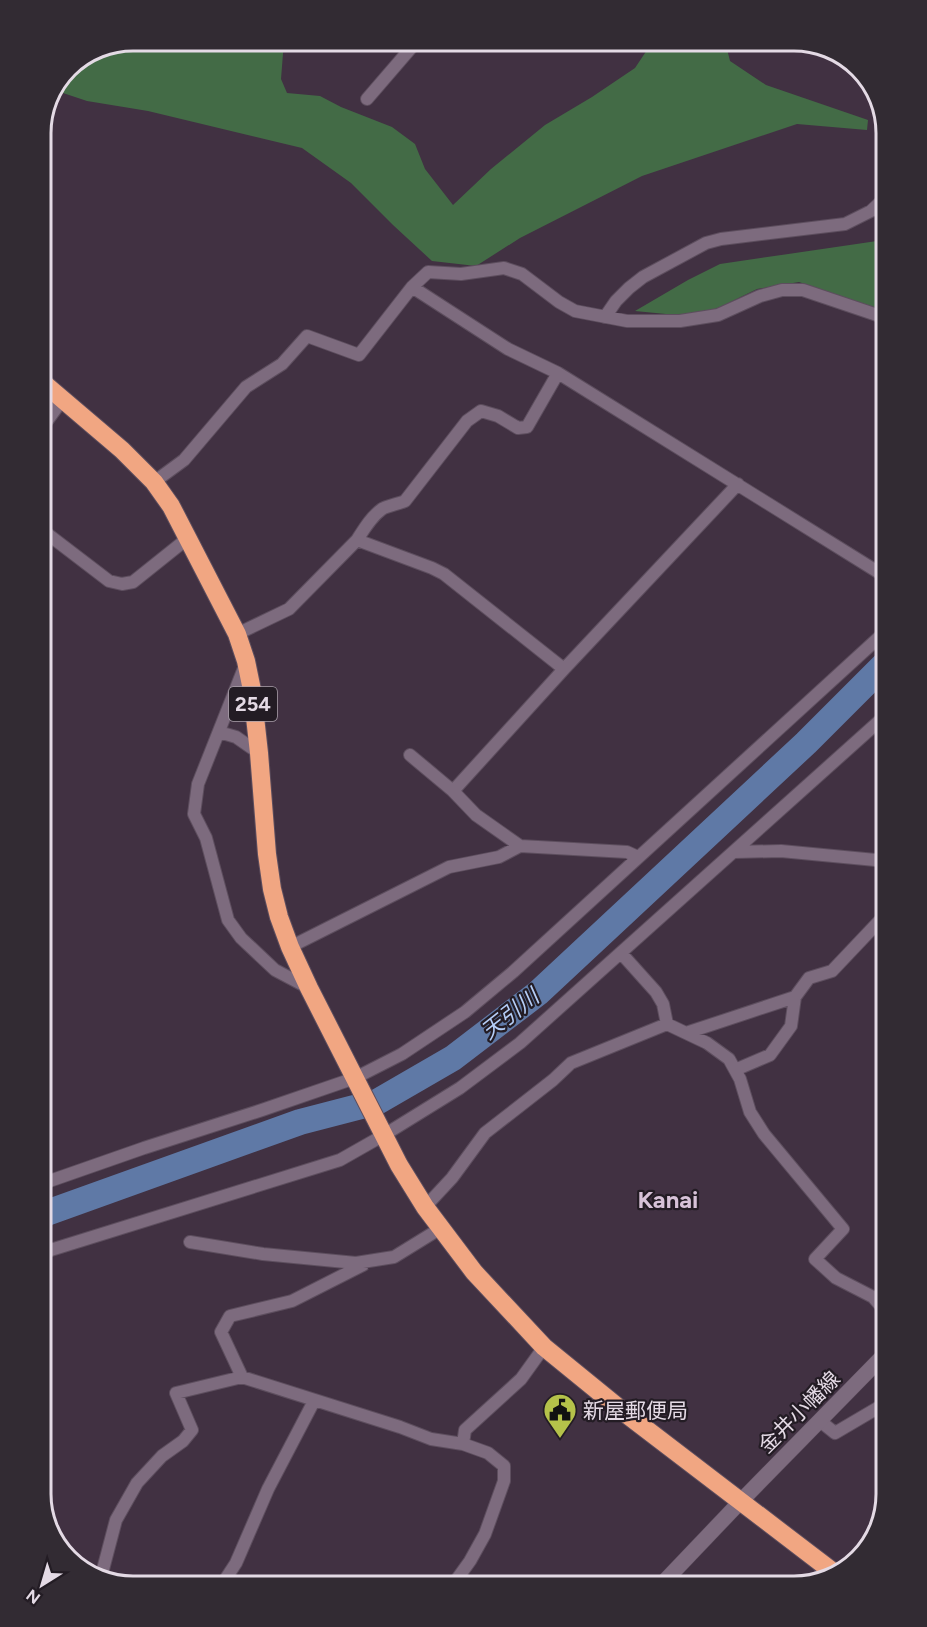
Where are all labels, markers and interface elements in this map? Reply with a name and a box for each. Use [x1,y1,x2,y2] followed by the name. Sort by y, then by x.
[229,687,277,721] road number: 254
[476,982,546,1045] water label: 天引川
[638,1185,698,1214] district label: Kanai
[753,1366,845,1458] street label: 金井小幡線
[542,1392,578,1439] public building icon: 新屋郵便局
[583,1398,688,1423] place label: 新屋郵便局
[12,1555,72,1615] north arrow
[23,1585,44,1608] text: N

